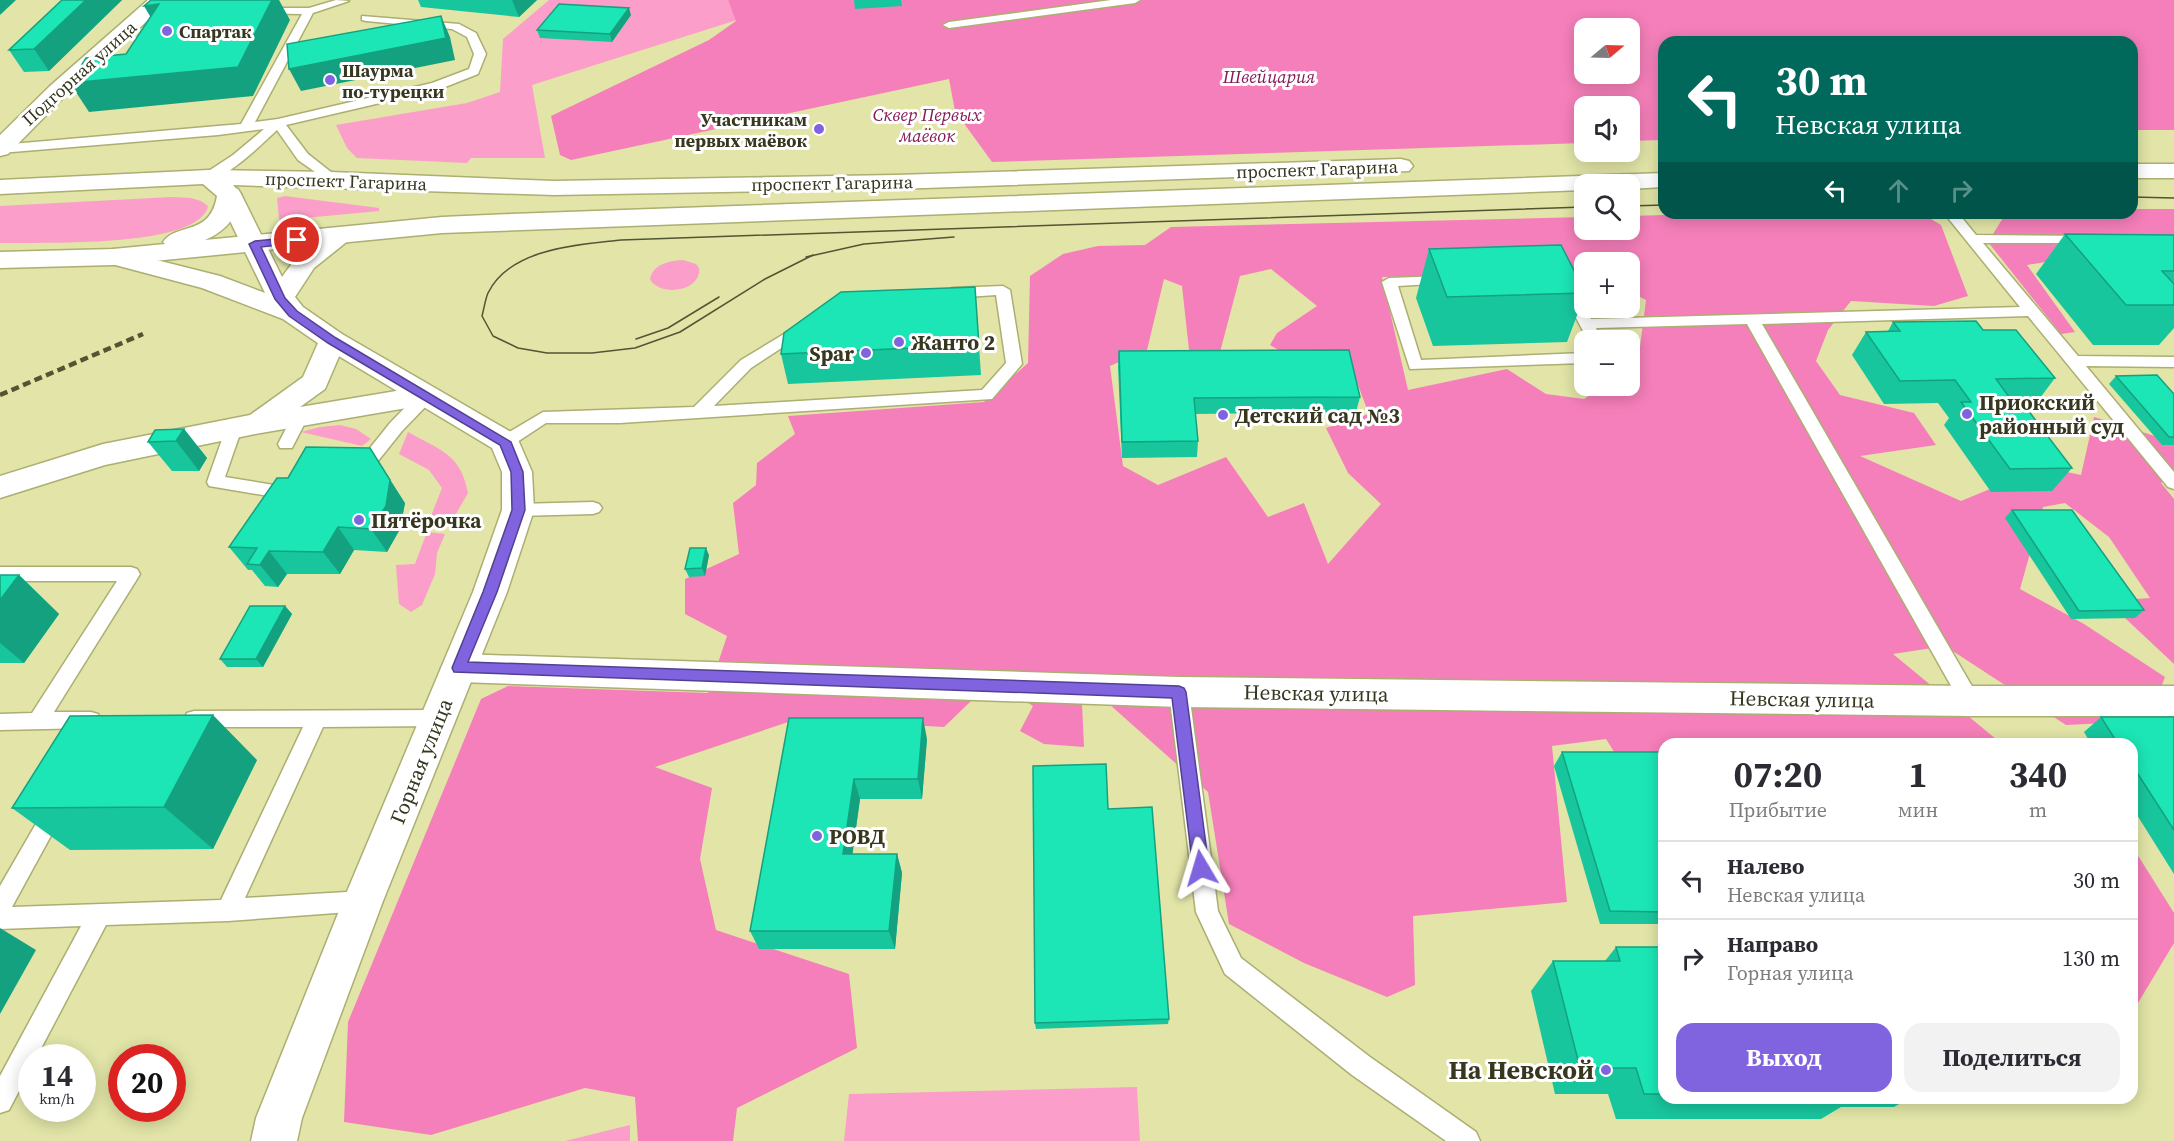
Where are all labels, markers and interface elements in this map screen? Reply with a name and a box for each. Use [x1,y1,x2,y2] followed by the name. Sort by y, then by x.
[16,14,142,131] street label: Подгорная улица
[1574,18,1640,84] north arrow
[1574,18,1640,396] map controls
[179,19,252,44] place label: Спартак
[160,24,174,38] marker: Спартак
[1775,51,1868,109] text: 30 m
[342,58,445,104] place label: Шаурма по-турецки
[1676,60,1754,138] icon: left
[1222,64,1315,89] park label: Швейцария
[323,73,337,87] marker: Шаурма по-турецки
[1574,96,1640,162] button: sound
[873,102,982,148] park label: Сквер Первых маёвок
[1775,106,1962,143] text: Невская улица
[674,107,807,153] place label: Участникам первых маёвок
[812,122,826,136] marker: Участникам первых маёвок
[1236,154,1399,184] street label: проспект Гагарина
[265,166,428,196] street label: проспект Гагарина
[751,169,914,197] street label: проспект Гагарина
[1574,174,1640,240] button: search
[1819,174,1852,207] icon: left
[1882,174,1915,207] icon: ahead
[1945,174,1978,207] icon: right
[271,214,322,265] pin
[280,223,313,256] icon: arrive
[1574,252,1640,318] button: +
[911,328,995,357] place label: Жанто 2
[1574,330,1640,396] button: −
[892,335,906,349] marker: Жанто 2
[809,339,854,368] place label: Spar
[859,346,873,360] marker: Spar
[1979,388,2124,441] place label: Приокский районный суд
[1235,401,1400,430] place label: Детский сад №3
[1960,407,1974,421] marker: Приокский районный суд
[1216,408,1230,422] marker: Детский сад №3
[371,506,482,535] place label: Пятёрочка
[352,513,366,527] marker: Пятёрочка
[1243,677,1389,709] street label: Невская улица
[1729,683,1875,715] street label: Невская улица
[383,694,459,828] street label: Горная улица
[1733,750,1822,799] text: 07:20
[1908,750,1928,799] text: 1
[2009,750,2067,799] text: 340
[1729,796,1827,824] text: Прибытие
[1898,796,1938,824] text: мин
[2029,796,2047,824] text: m
[829,822,885,851] place label: РОВД
[810,829,824,843] marker: РОВД
[1169,836,1233,900] position arrow
[1727,851,1804,881] text: Налево
[1676,864,1709,897] icon: left
[2073,865,2120,895] text: 30 m
[1727,881,1865,909] text: Невская улица
[1727,929,1818,959] text: Направо
[1676,942,1709,975] icon: right
[2062,943,2120,973] text: 130 m
[1727,959,1854,987] text: Горная улица
[1676,1023,1892,1092] button: Выход
[1904,1023,2120,1092] button: Поделиться
[108,1044,186,1122] speed limit sign: 20
[1449,1052,1594,1088] place label: На Невской
[41,1055,73,1096] text: 14
[1599,1063,1613,1077] marker: На Невской
[39,1088,75,1109] text: km/h

